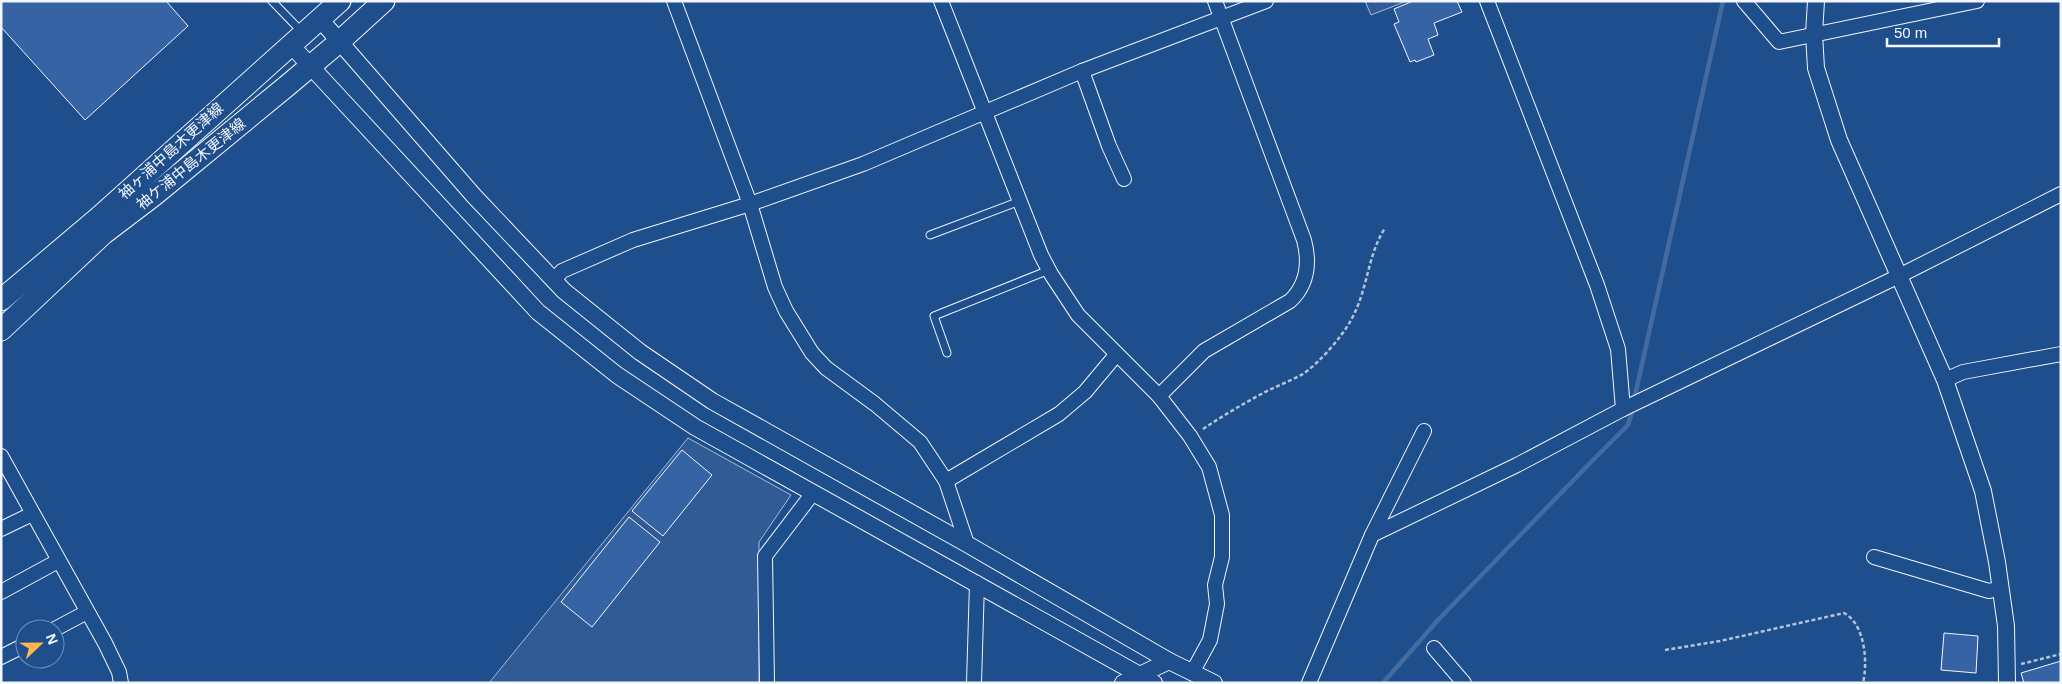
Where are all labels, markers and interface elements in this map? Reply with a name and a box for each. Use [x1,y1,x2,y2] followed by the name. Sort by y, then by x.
[1887,15,2000,47] scale bar
[1894,24,1927,41] text: 50 m
[115,99,227,202] street label: 袖ヶ浦中島木更津線
[133,115,248,213] street label: 袖ケ浦中島木更津線
[15,619,65,669] north arrow
[43,631,61,647] text: N

